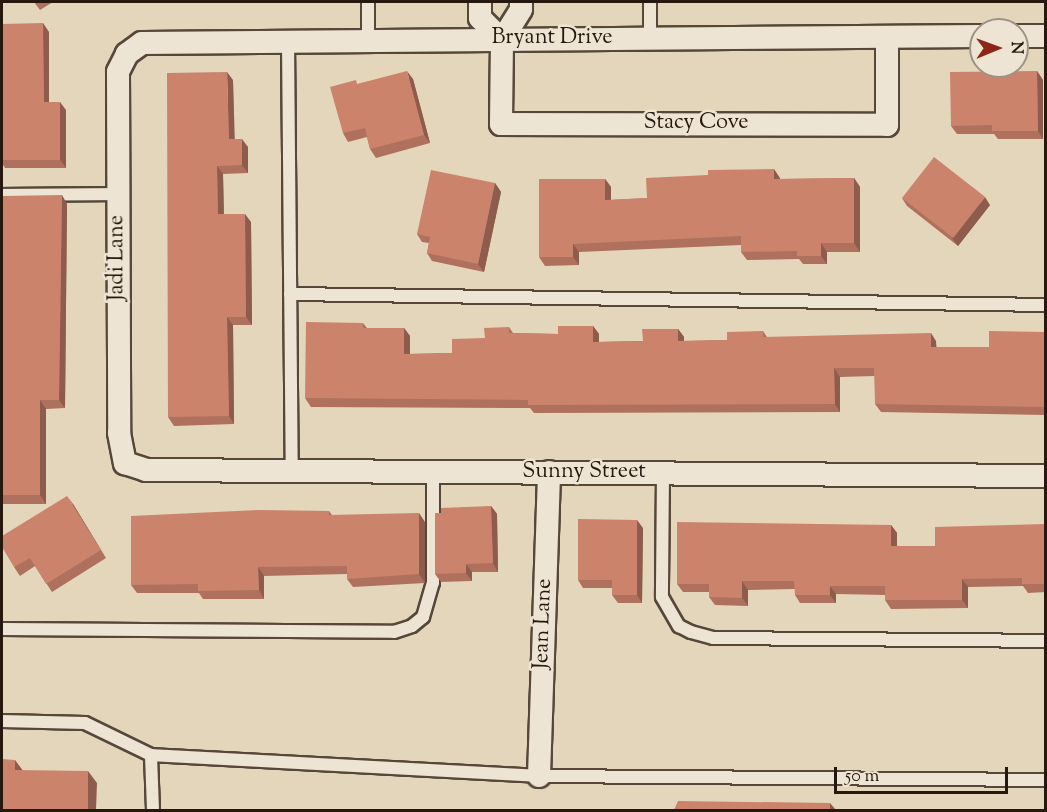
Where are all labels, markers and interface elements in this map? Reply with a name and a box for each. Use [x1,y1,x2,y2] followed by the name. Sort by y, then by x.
[969,18,1029,78] north arrow
[491,26,613,52] street label: Bryant Drive
[1004,41,1027,54] text: N
[643,111,749,137] street label: Stacy Cove
[105,215,131,301] street label: Jadi Lane
[522,460,646,486] street label: Sunny Street
[529,578,559,670] street label: Jean Lane
[837,755,1011,793] scale bar
[845,764,879,790] text: 50 m

